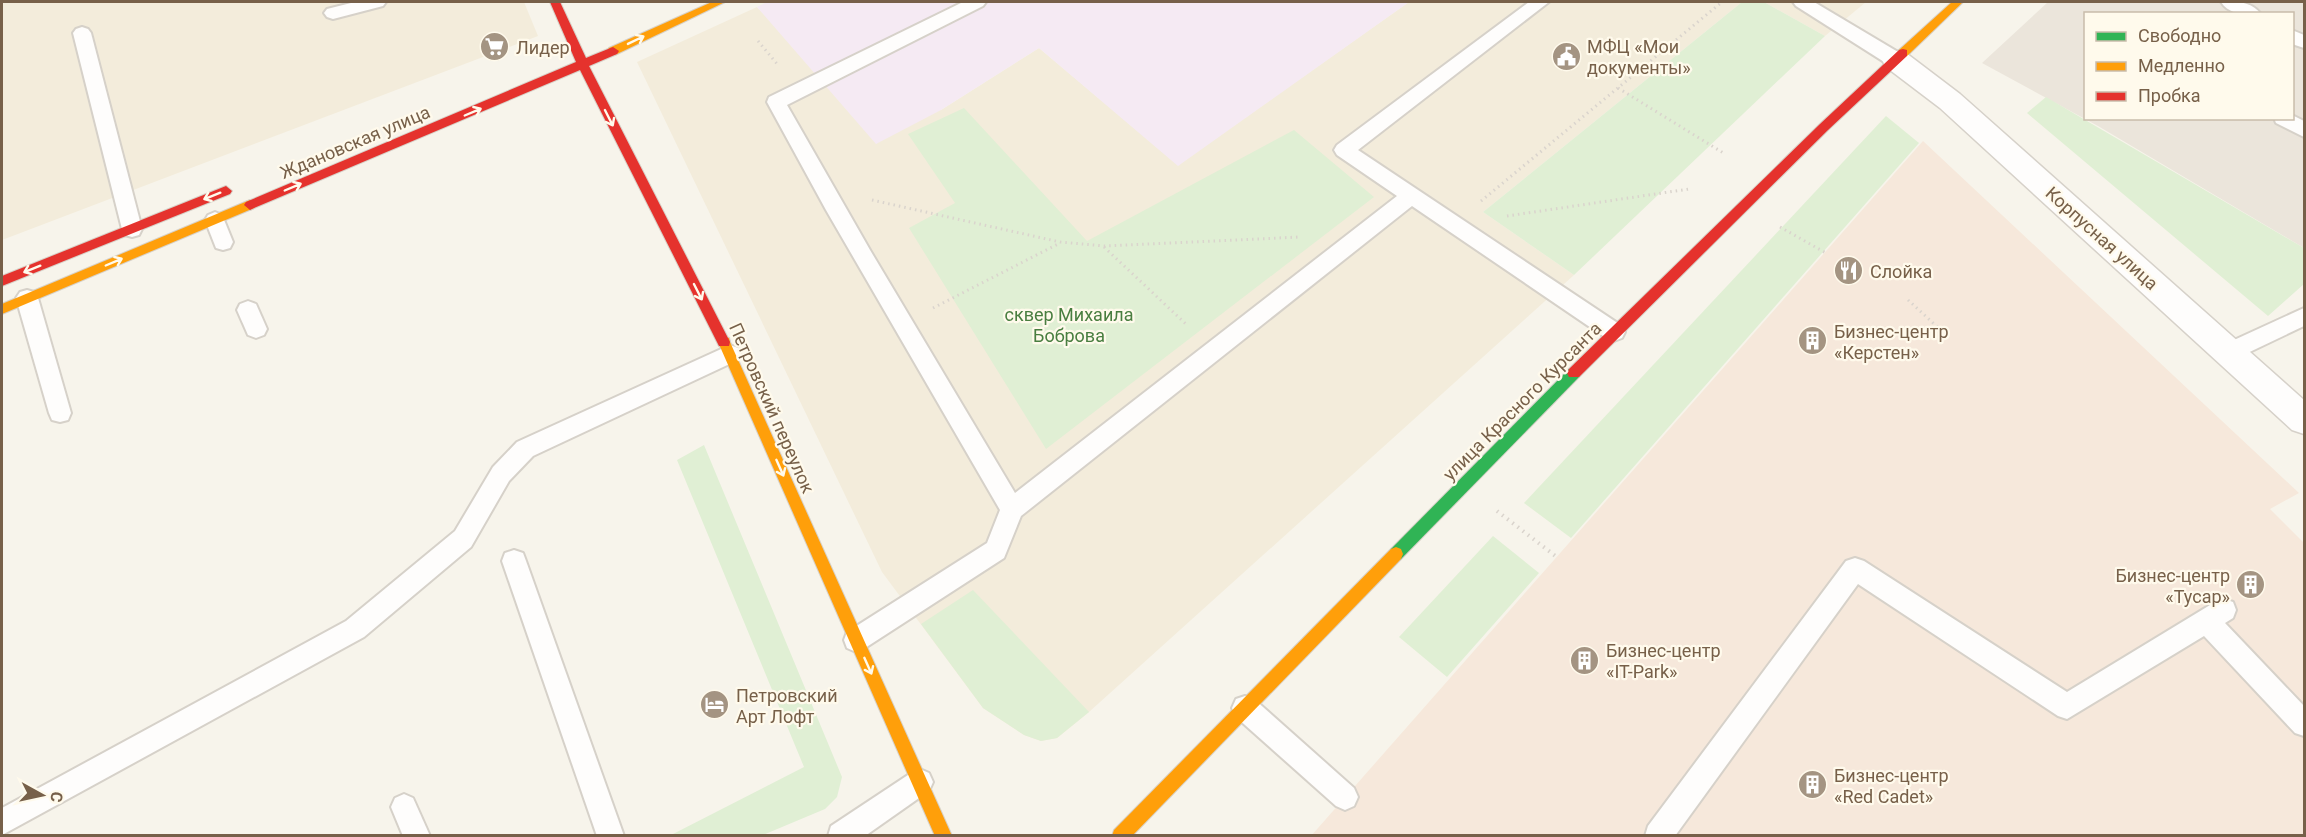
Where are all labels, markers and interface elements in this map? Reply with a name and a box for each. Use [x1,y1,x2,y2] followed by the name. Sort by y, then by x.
[2084,12,2294,120] legend
[2138,25,2221,46] text: Свободно
[479,31,511,63] supermarket icon: Лидер
[626,33,644,45] one-way arrow
[1587,36,1691,78] place label: МФЦ «Мои документы»
[516,37,570,58] place label: Лидер
[1550,40,1582,72] public building icon: МФЦ «Мои документы»
[2138,55,2225,76] text: Медленно
[2138,85,2201,106] text: Пробка
[277,101,433,183] street label: Ждановская улица
[464,106,482,117] one-way arrow
[603,109,615,126] one-way arrow
[284,181,302,192] one-way arrow
[2042,182,2162,294] street label: Корпусная улица
[204,191,222,202] one-way arrow
[1833,255,1865,287] restaurant icon: Слойка
[104,256,122,267] one-way arrow
[1870,261,1932,282] place label: Слойка
[23,264,41,275] one-way arrow
[693,282,704,300] one-way arrow
[1005,304,1133,346] park label: сквер Михаила Боброва
[1439,318,1605,484] street label: улица Красного Курсанта
[725,320,819,497] street label: Петровский переулок
[1834,321,1949,363] place label: Бизнес-центр «Керстен»
[1797,325,1829,357] building icon: Бизнес-центр «Керстен»
[775,459,786,477] one-way arrow
[2115,565,2230,607] place label: Бизнес-центр «Тусар»
[2235,569,2267,601] building icon: Бизнес-центр «Тусар»
[1606,640,1721,682] place label: Бизнес-центр «IT-Park»
[1569,644,1601,676] building icon: Бизнес-центр «IT-Park»
[862,656,874,674] one-way arrow
[736,685,838,727] place label: Петровский Арт Лофт
[699,689,731,721] hotel icon: Петровский Арт Лофт
[12,765,72,825] north arrow
[1834,765,1949,807] place label: Бизнес-центр «Red Cadet»
[1797,769,1829,801] building icon: Бизнес-центр «Red Cadet»
[46,791,66,804] text: С

